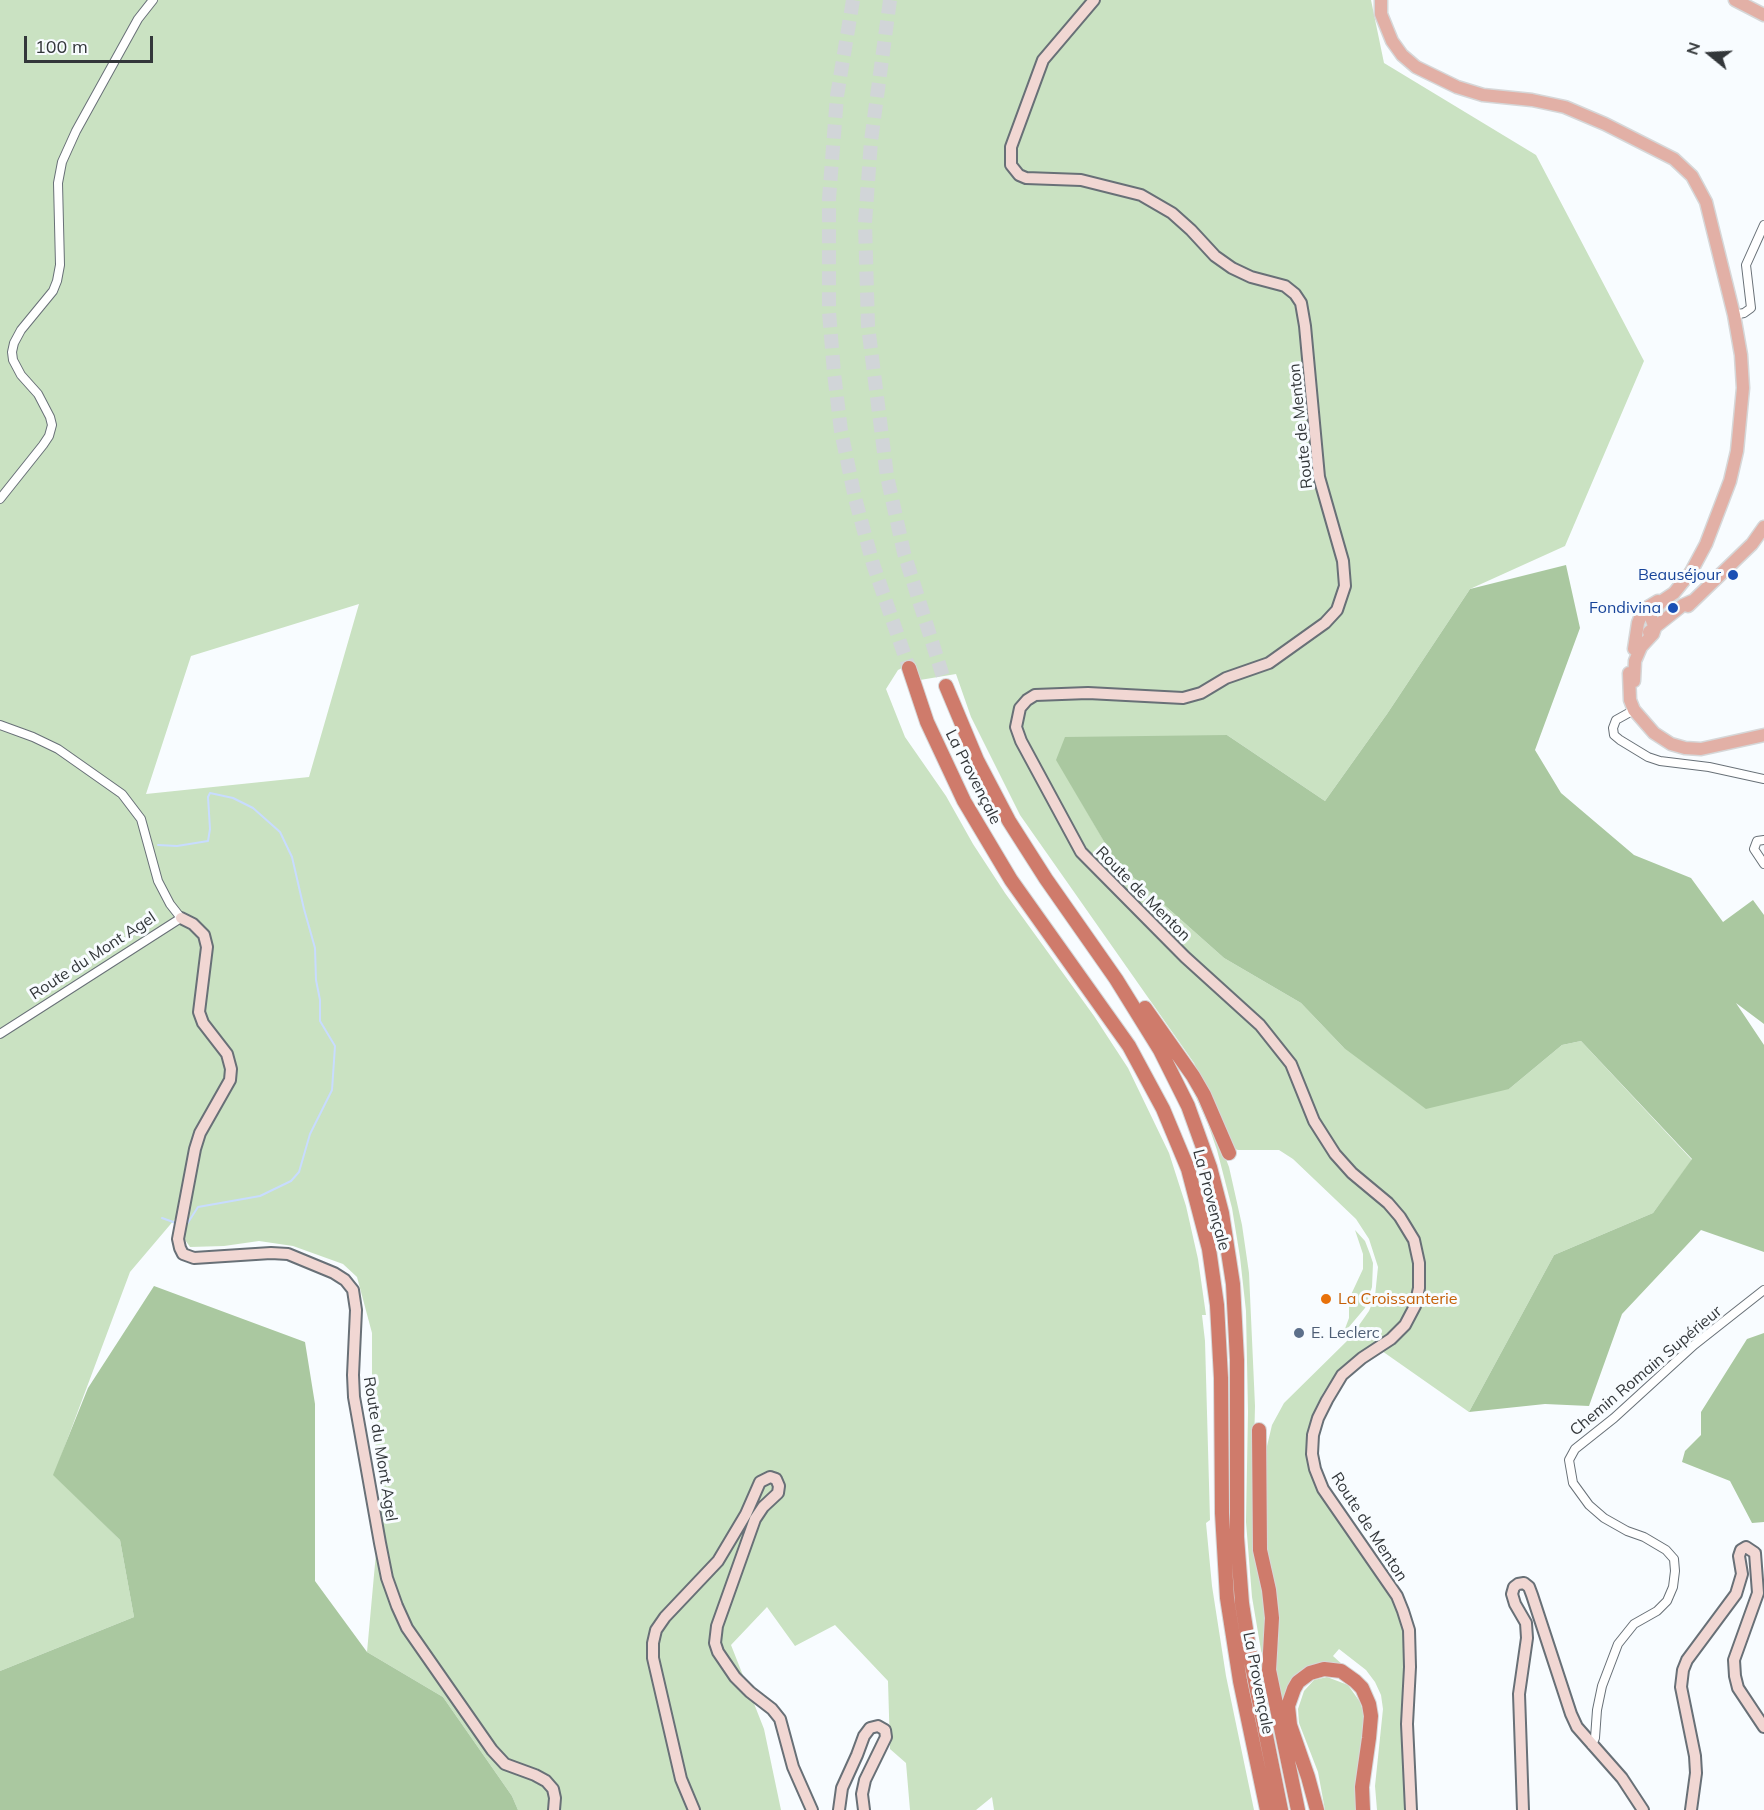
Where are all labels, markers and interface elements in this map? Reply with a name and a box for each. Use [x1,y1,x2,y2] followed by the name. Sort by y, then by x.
[27,24,156,62] scale bar
[1680,24,1740,84] north arrow
[35,35,88,58] text: 100 m
[1682,40,1704,57] text: N
[1285,362,1317,490] street label: Route de Menton
[1638,565,1721,585] place label: Beauséjour
[1726,568,1740,582] marker: Beauséjour
[1589,598,1661,618] place label: Fondivina
[1666,601,1680,615] marker: Fondivina
[941,726,1005,828] street label: La Provençale
[1092,843,1194,945] street label: Route de Menton
[26,908,160,1004] street label: Route du Mont Agel
[1188,1147,1234,1253] street label: La Provençale
[1338,1289,1457,1309] place label: La Croissanterie
[1319,1292,1333,1306] marker: La Croissanterie
[1566,1302,1726,1440] street label: Chemin Romain Supérieur
[1311,1323,1380,1343] place label: E. Leclerc
[1292,1326,1306,1340] marker: E. Leclerc
[359,1375,401,1523] street label: Route du Mont Agel
[1327,1469,1411,1585] street label: Route de Menton
[1239,1630,1277,1736] street label: La Provençale

